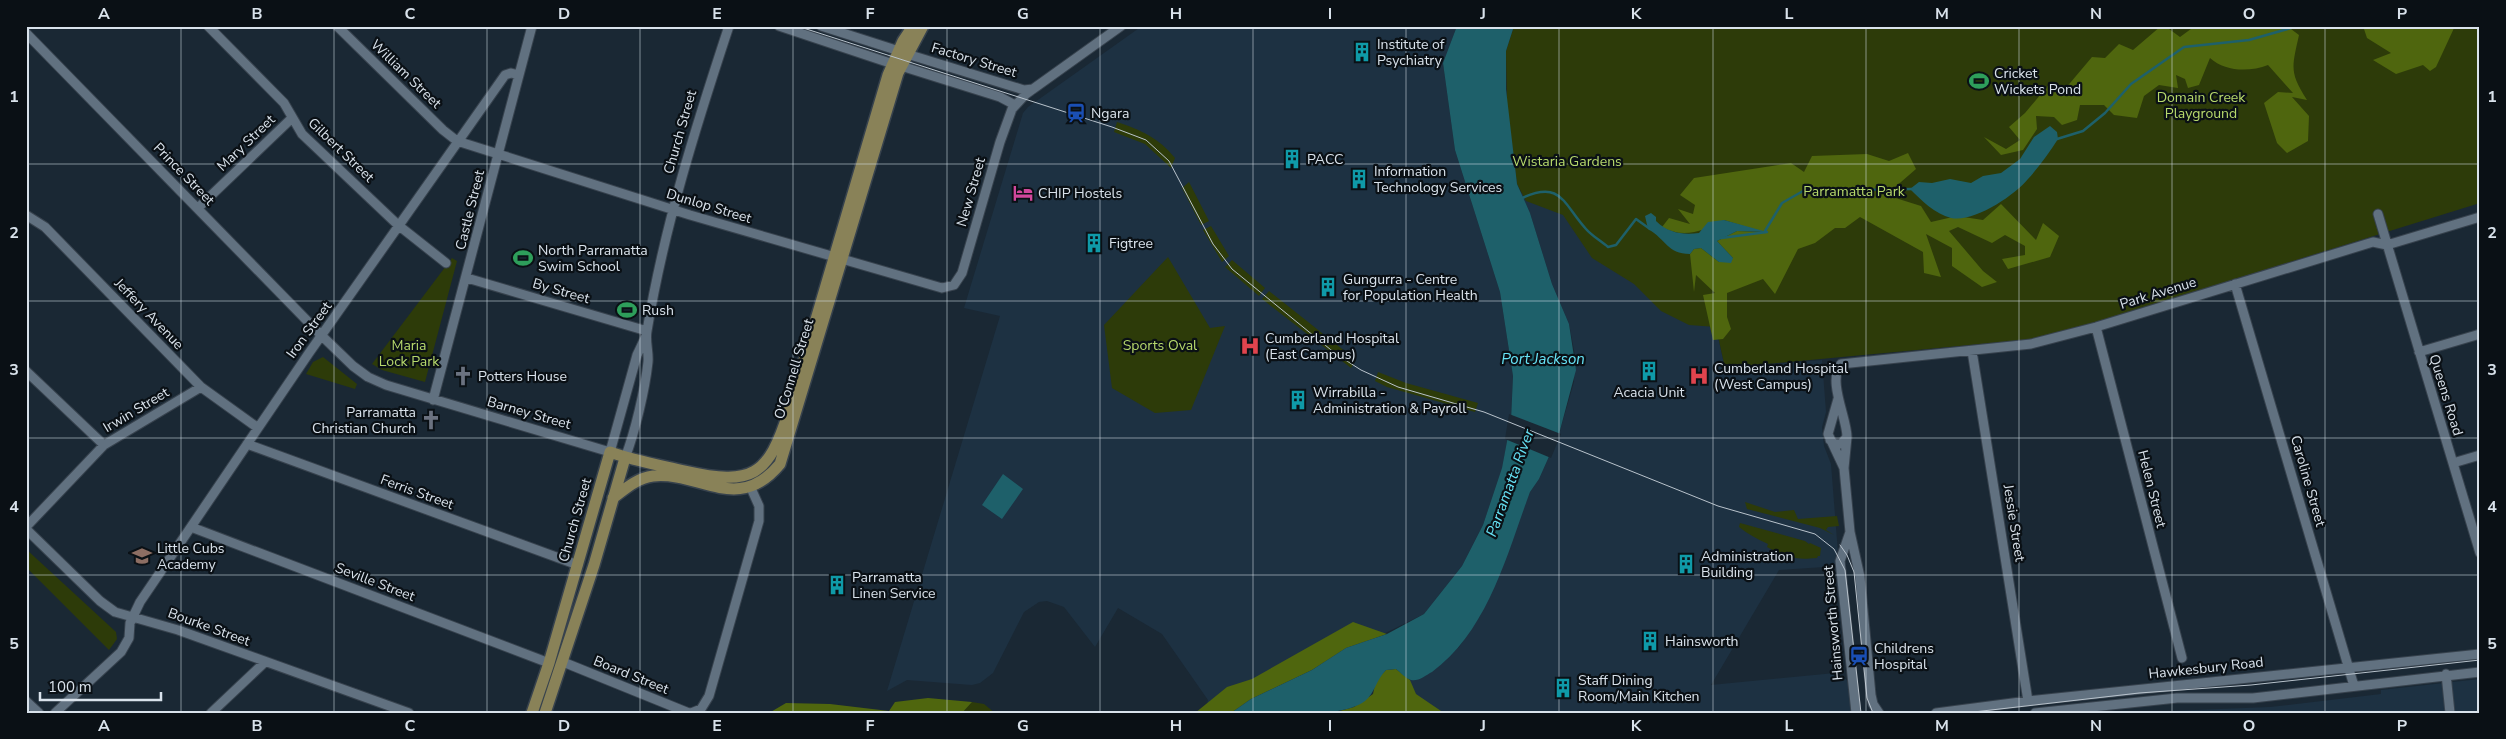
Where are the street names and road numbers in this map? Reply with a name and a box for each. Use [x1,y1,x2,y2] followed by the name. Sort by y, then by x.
[367,35,446,113] street label: William Street
[929,38,1019,82] street label: Factory Street
[659,88,701,176] street label: Church Street
[213,110,279,175] street label: Mary Street
[304,114,378,187] street label: Gilbert Street
[149,138,219,210] street label: Prince Street
[952,155,990,229] street label: New Street
[451,168,489,252] street label: Castle Street
[664,184,754,228] street label: Dunlop Street
[2117,272,2199,314] street label: Park Avenue
[109,274,188,354] street label: Jeffery Avenue
[530,274,592,308] street label: By Street
[282,298,336,362] street label: Iron Street
[770,316,818,421] street label: O'Connell Street
[2425,352,2467,438] street label: Queens Road
[99,383,173,437] street label: Irwin Street
[485,392,573,434] street label: Barney Street
[2286,433,2330,529] street label: Caroline Street
[2133,448,2171,530] street label: Helen Street
[378,470,456,514] street label: Ferris Street
[554,476,596,564] street label: Church Street
[1998,482,2029,563] street label: Jessie Street
[332,558,418,606] street label: Seville Street
[1819,565,1847,681] street label: Hainsworth Street
[165,603,253,651] street label: Bourke Street
[591,651,672,699] street label: Board Street
[2148,653,2264,683] street label: Hawkesbury Road

